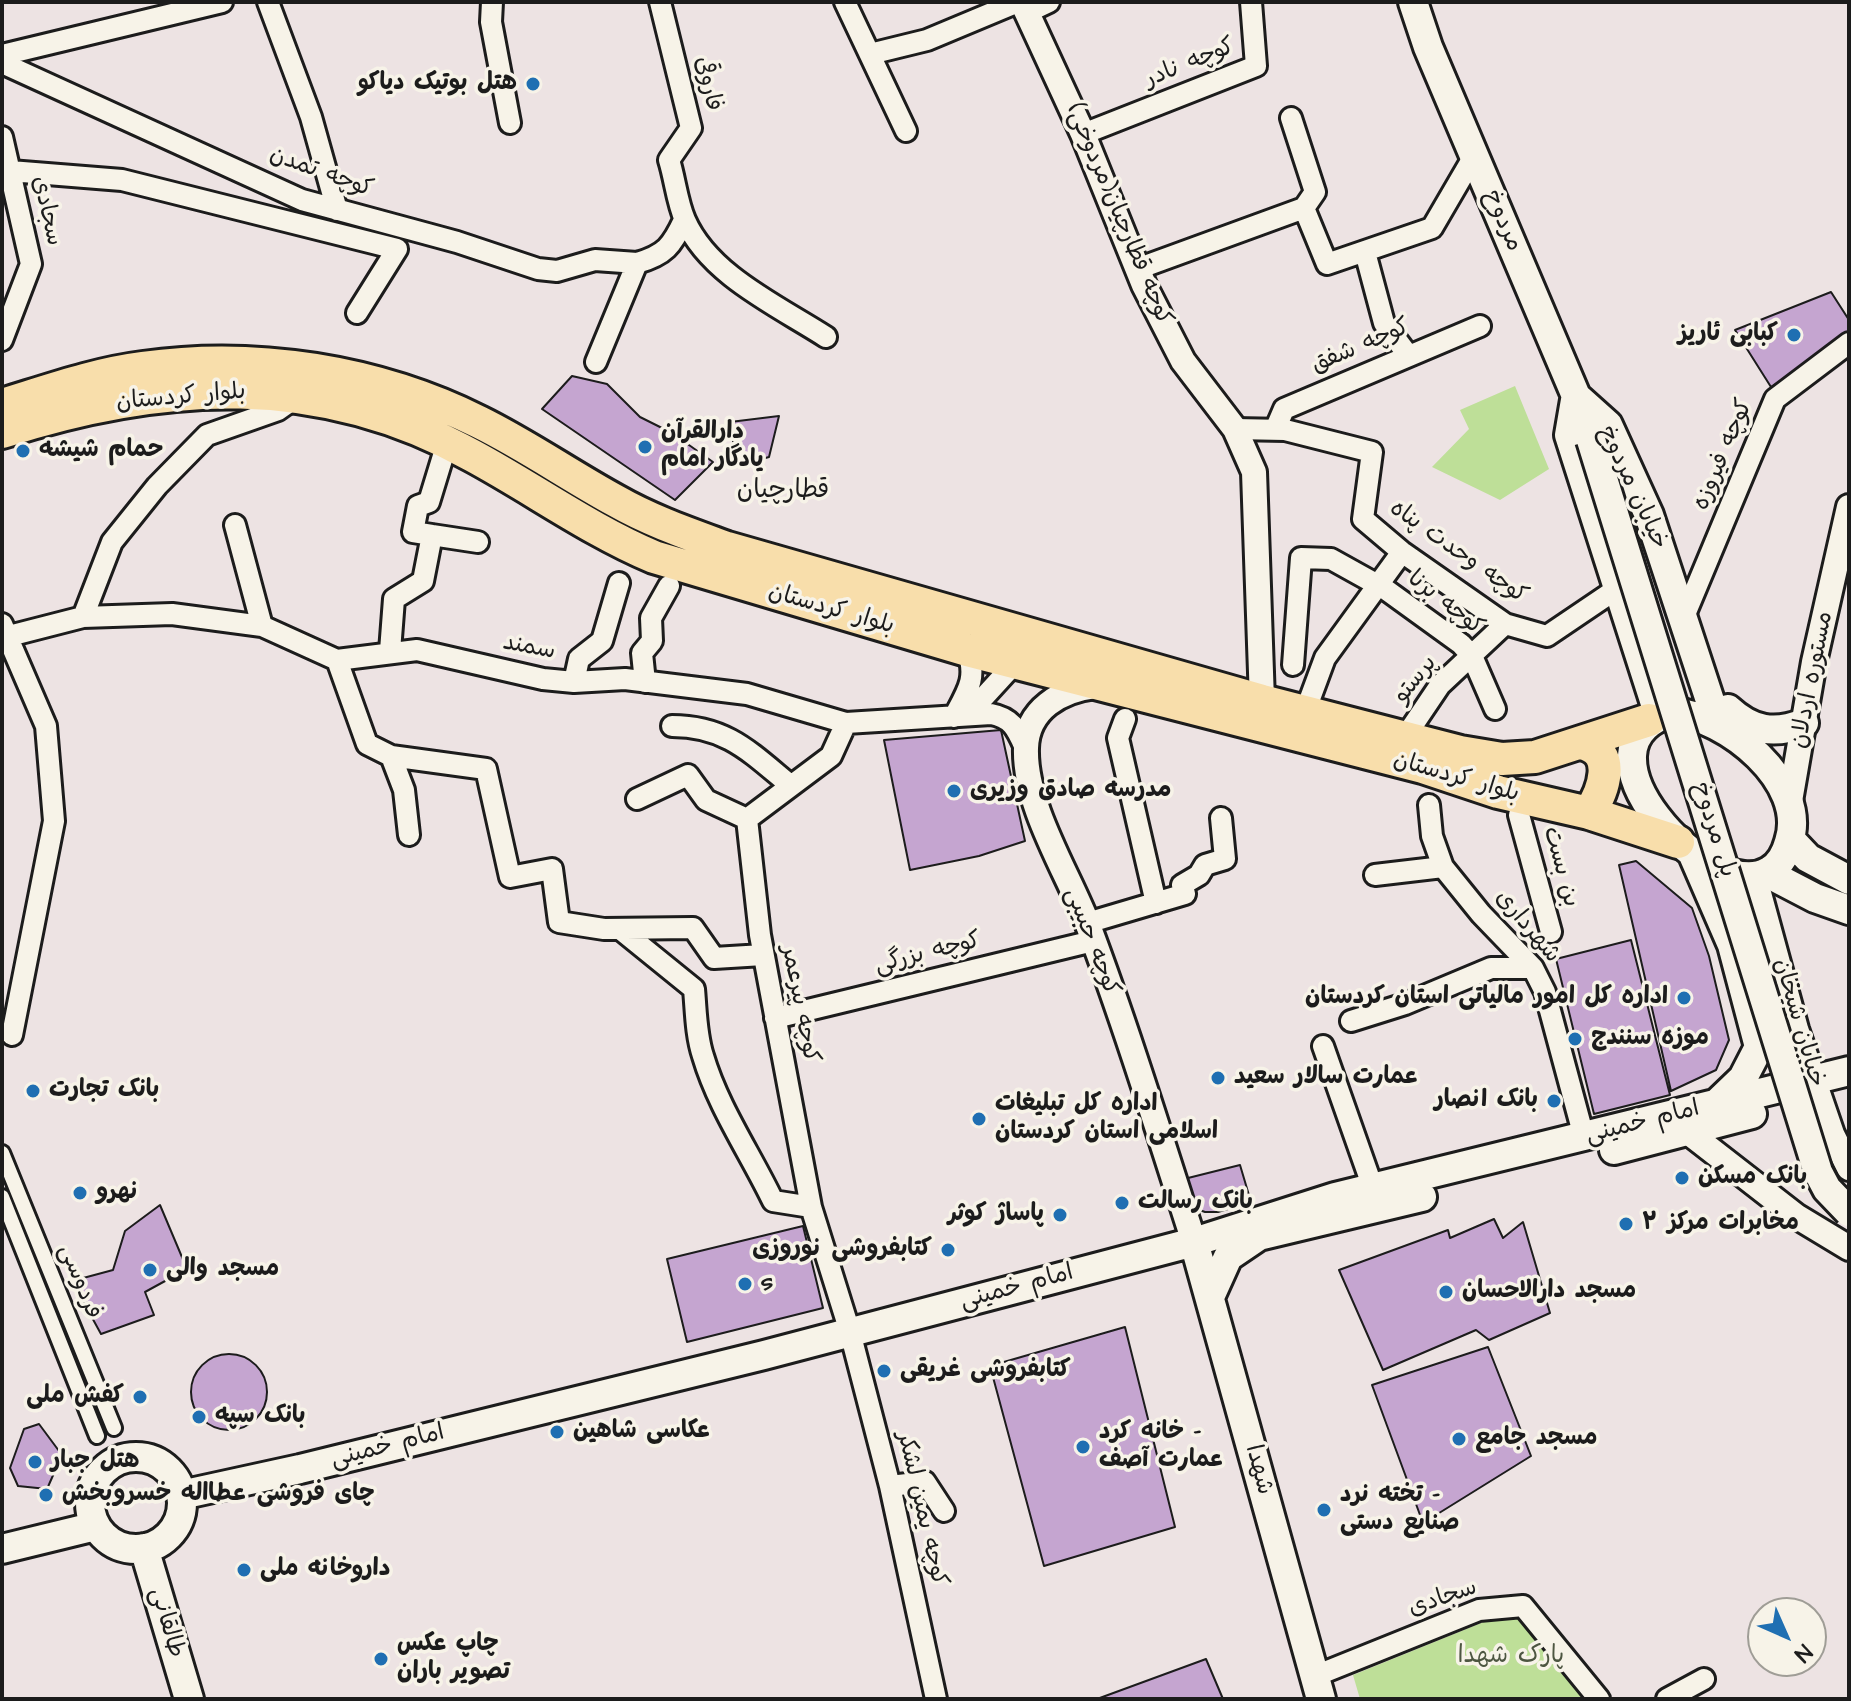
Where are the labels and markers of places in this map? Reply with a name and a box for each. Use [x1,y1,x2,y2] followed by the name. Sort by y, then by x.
[358,70,517,98] place label: هتل بوتیک دیاکو
[524,75,542,93] marker: هتل بوتیک دیاکو
[1678,321,1778,349] place label: کبابی ئاریز
[1785,326,1803,344] marker: کبابی ئاریز
[661,419,764,475] place label: دارالقرآن یادگار امام
[39,437,163,465] place label: حمام شیشه
[636,438,654,456] marker: دارالقرآن یادگار امام
[14,442,32,460] marker: حمام شیشه
[970,777,1172,805] place label: مدرسه صادق وزیری
[945,782,963,800] marker: مدرسه صادق وزیری
[1305,984,1668,1012] place label: اداره کل امور مالیاتی استان کردستان
[1675,989,1693,1007] marker: اداره کل امور مالیاتی استان کردستان
[1591,1025,1709,1053] place label: موزه سنندج
[1566,1030,1584,1048] marker: موزه سنندج
[1234,1064,1419,1092] place label: عمارت سالار سعید
[1209,1069,1227,1087] marker: عمارت سالار سعید
[49,1077,159,1105] place label: بانک تجارت
[24,1082,42,1100] marker: بانک تجارت
[1435,1087,1538,1115] place label: بانک انصار
[995,1091,1218,1147] place label: اداره کل تبلیغات اسلامی استان کردستان
[1545,1092,1563,1110] marker: بانک انصار
[970,1110,988,1128] marker: اداره کل تبلیغات اسلامی استان کردستان
[1698,1164,1807,1192] place label: بانک مسکن
[1673,1169,1691,1187] marker: بانک مسکن
[96,1179,139,1207] place label: نهرو
[71,1184,89,1202] marker: نهرو
[1138,1189,1253,1217] place label: بانک رسالت
[1113,1194,1131,1212] marker: بانک رسالت
[948,1201,1044,1229] place label: پاساژ کوثر
[1051,1206,1069,1224] marker: پاساژ کوثر
[1642,1210,1799,1238] place label: مخابرات مرکز ۲
[1617,1215,1635,1233] marker: مخابرات مرکز ۲
[752,1236,932,1264] place label: کتابفروشی نوروزی
[939,1241,957,1259] marker: کتابفروشی نوروزی
[166,1256,279,1284] place label: مسجد والی
[141,1261,159,1279] marker: مسجد والی
[761,1270,773,1298] place label: s
[736,1275,754,1293] marker: s
[1462,1278,1636,1306] place label: مسجد دارالاحسان
[1437,1283,1455,1301] marker: مسجد دارالاحسان
[900,1357,1071,1385] place label: کتابفروشی غریقی
[875,1362,893,1380] marker: کتابفروشی غریقی
[26,1383,124,1411] place label: کفش ملی
[131,1388,149,1406] marker: کفش ملی
[215,1403,306,1431] place label: بانک سپه
[190,1408,208,1426] marker: بانک سپه
[573,1418,710,1446] place label: عکاسی شاهین
[1099,1419,1224,1475] place label: خانه کرد - عمارت آصف
[548,1423,566,1441] marker: عکاسی شاهین
[1475,1425,1597,1453] place label: مسجد جامع
[1450,1430,1468,1448] marker: مسجد جامع
[1074,1438,1092,1456] marker: خانه کرد - عمارت آصف
[51,1448,140,1476] place label: هتل جبار
[26,1453,44,1471] marker: هتل جبار
[62,1481,375,1509] place label: چای فروشی عطااله خسروبخش
[1340,1482,1459,1538] place label: تخته نرد - صنایع دستی
[37,1486,55,1504] marker: چای فروشی عطااله خسروبخش
[1315,1501,1333,1519] marker: تخته نرد - صنایع دستی
[260,1556,390,1584] place label: داروخانه ملی
[235,1561,253,1579] marker: داروخانه ملی
[397,1631,510,1687] place label: چاپ عکس تصویر باران
[372,1650,390,1668] marker: چاپ عکس تصویر باران

